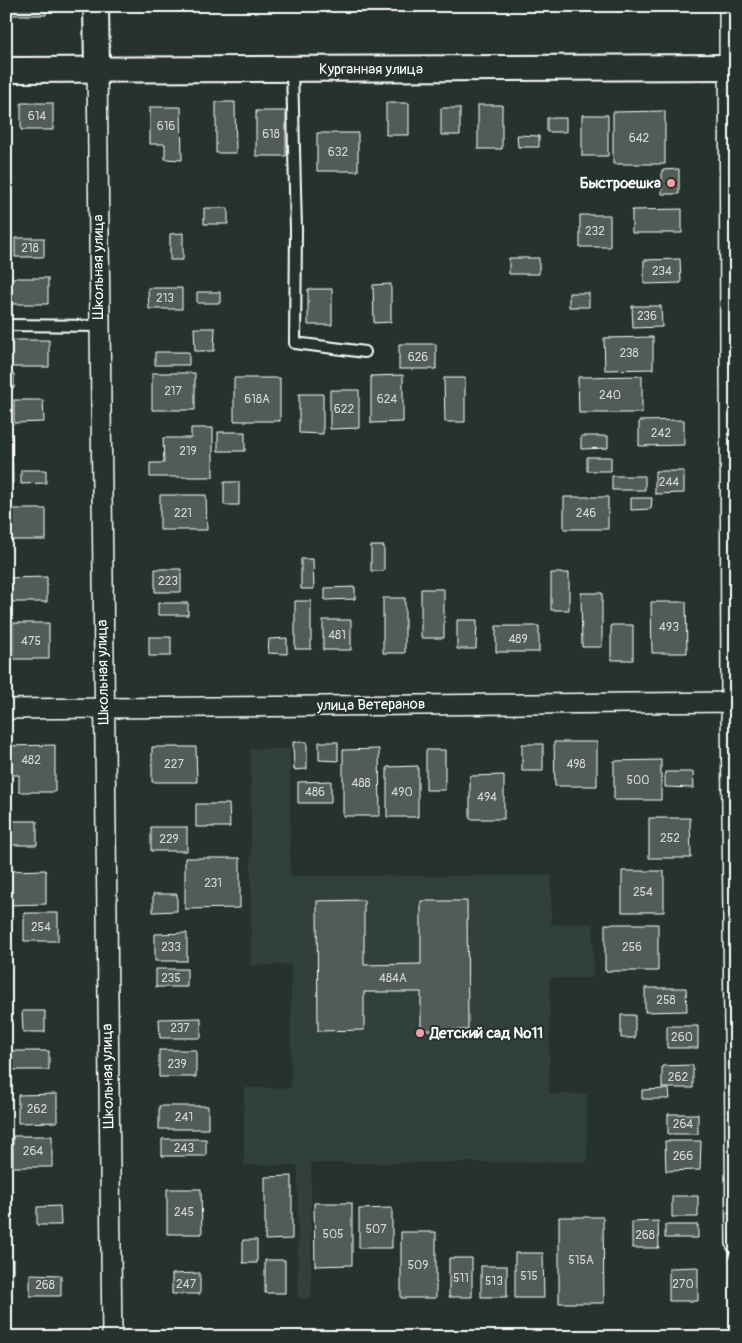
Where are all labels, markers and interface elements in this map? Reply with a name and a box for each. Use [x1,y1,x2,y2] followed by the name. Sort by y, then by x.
[319,60,423,79] street label: Курганная улица
[28,109,46,124] house number: 614
[157,119,175,134] house number: 616
[262,127,280,142] house number: 618
[629,131,650,146] house number: 642
[328,145,348,160] house number: 632
[580,174,661,193] place label: Быстроешка
[665,177,677,189] marker: Быстроешка
[89,214,108,319] street label: Школьная улица
[585,224,605,239] house number: 232
[21,241,39,256] house number: 218
[652,264,672,279] house number: 234
[156,291,174,306] house number: 213
[637,309,657,324] house number: 236
[619,346,639,361] house number: 238
[408,350,428,365] house number: 626
[164,384,183,399] house number: 217
[599,388,621,403] house number: 240
[244,392,270,407] house number: 618А
[377,392,397,407] house number: 624
[334,402,354,417] house number: 622
[651,426,671,441] house number: 242
[179,444,197,459] house number: 219
[659,475,679,490] house number: 244
[174,506,192,521] house number: 221
[576,506,596,521] house number: 246
[158,574,178,589] house number: 223
[93,619,113,725] street label: Школьная улица
[659,620,679,635] house number: 493
[328,628,346,643] house number: 481
[508,632,528,647] house number: 489
[21,634,41,649] house number: 475
[316,695,425,715] street label: улица Ветеранов
[21,753,41,768] house number: 482
[164,757,185,772] house number: 227
[566,757,586,772] house number: 498
[627,773,649,788] house number: 500
[351,776,371,791] house number: 488
[305,785,325,800] house number: 486
[391,785,413,800] house number: 490
[477,790,497,805] house number: 494
[660,831,680,846] house number: 252
[159,832,179,847] house number: 229
[204,876,222,891] house number: 231
[633,885,653,900] house number: 254
[31,920,51,935] house number: 254
[161,940,181,955] house number: 233
[622,940,642,955] house number: 256
[161,971,181,986] house number: 235
[379,971,407,986] house number: 484А
[656,993,676,1008] house number: 258
[170,1021,190,1036] house number: 237
[98,1023,118,1129] street label: Школьная улица
[429,1024,543,1043] place label: Детский сад №11
[414,1027,426,1039] marker: Детский сад №11
[671,1030,693,1045] house number: 260
[167,1057,187,1072] house number: 239
[668,1070,688,1085] house number: 262
[27,1102,47,1117] house number: 262
[175,1110,193,1125] house number: 241
[673,1117,693,1132] house number: 264
[174,1141,194,1156] house number: 243
[23,1144,43,1159] house number: 264
[673,1149,693,1164] house number: 266
[174,1205,194,1220] house number: 245
[365,1222,387,1237] house number: 507
[322,1227,344,1242] house number: 505
[635,1228,655,1243] house number: 268
[568,1253,594,1268] house number: 515А
[408,1258,428,1273] house number: 509
[520,1269,538,1284] house number: 515
[453,1271,469,1286] house number: 511
[485,1274,503,1289] house number: 513
[176,1277,197,1292] house number: 247
[672,1277,694,1292] house number: 270
[35,1278,55,1293] house number: 268

